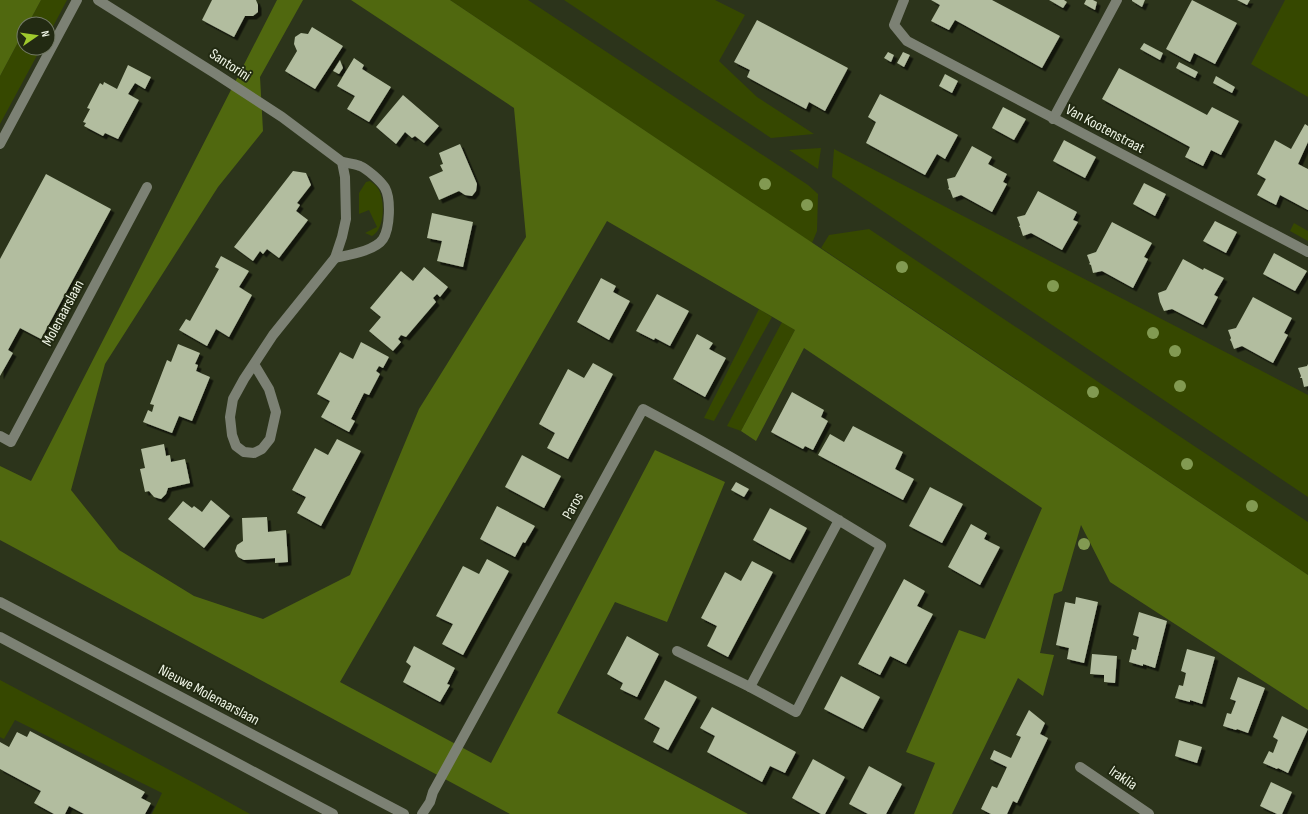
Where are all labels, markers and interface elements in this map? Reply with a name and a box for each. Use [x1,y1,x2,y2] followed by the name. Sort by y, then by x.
[16,16,56,56] north arrow
[38,30,52,38] text: N
[206,45,255,86] street label: Santorini
[1062,100,1148,158] street label: Van Kootenstraat
[38,277,88,349] street label: Molenaarslaan
[558,489,588,523] street label: Paros
[155,660,263,730] street label: Nieuwe Molenaarslaan
[1105,762,1141,794] street label: Iraklia

